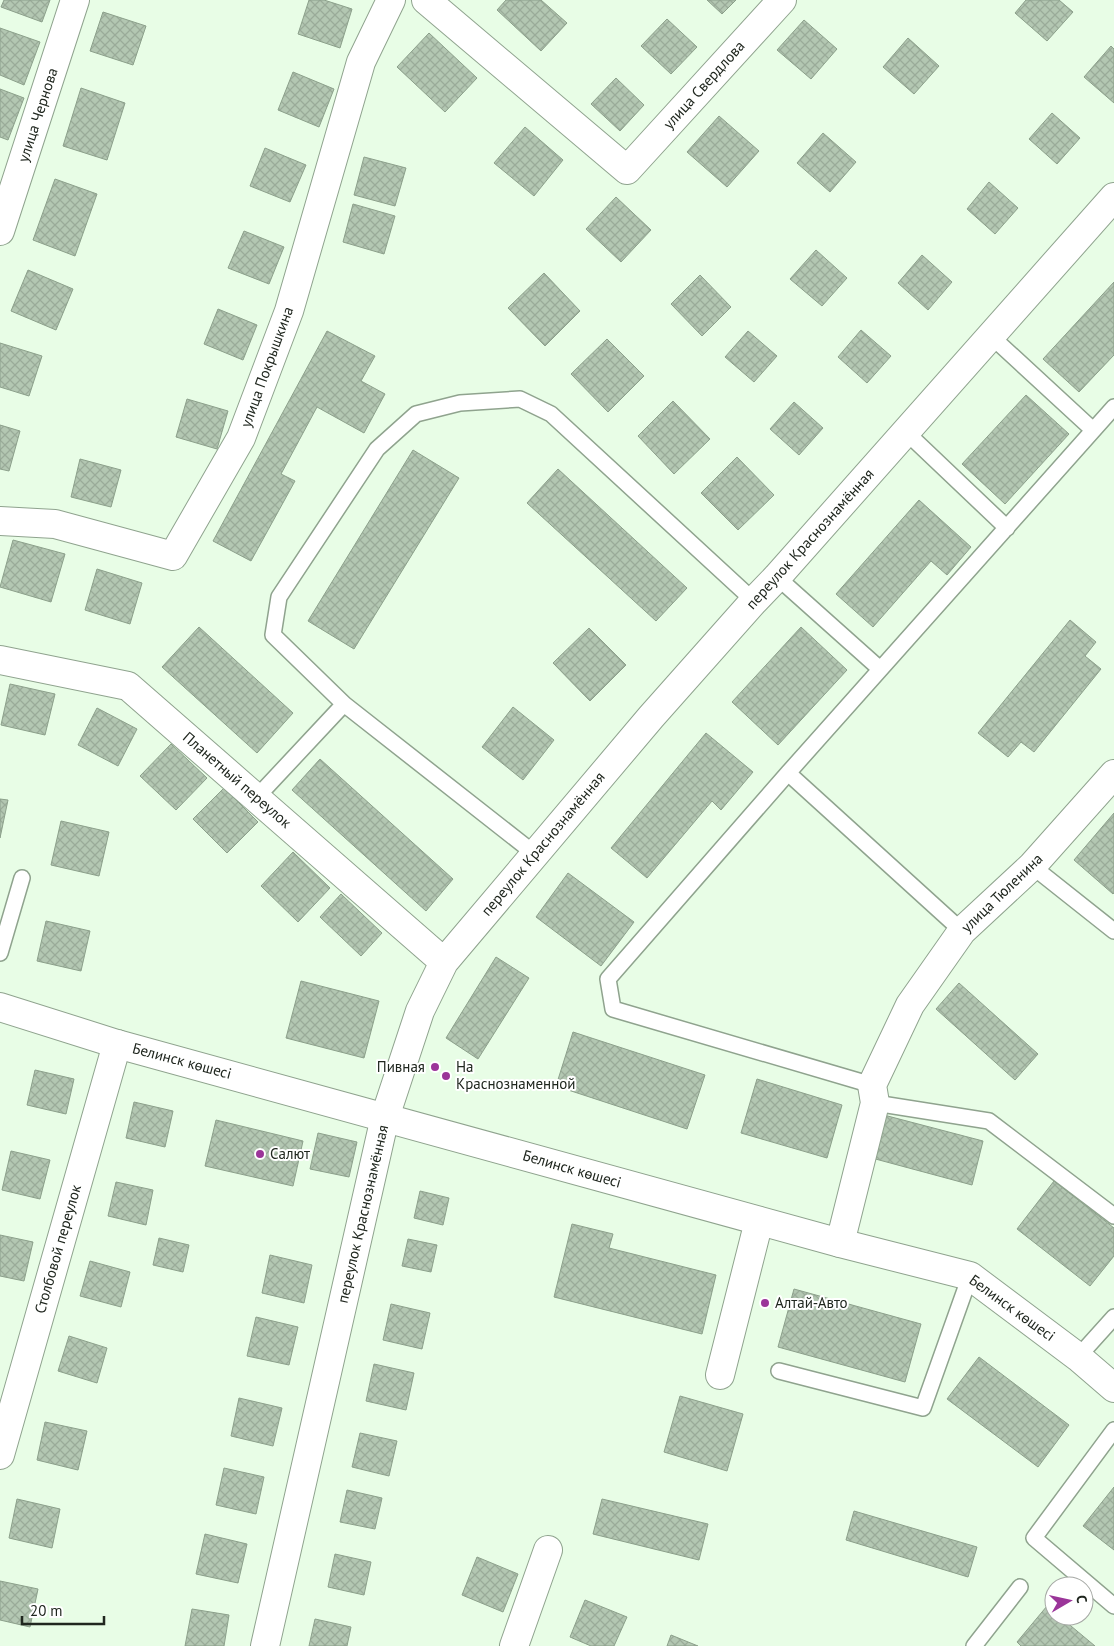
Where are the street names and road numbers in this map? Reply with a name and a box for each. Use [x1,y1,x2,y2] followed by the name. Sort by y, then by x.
[659,36,748,133] street label: улица Свердлова
[13,65,62,164] street label: улица Чернова
[236,304,297,430] street label: улица Покрышкина
[742,464,878,613] street label: переулок Краснознамённая
[179,727,296,832] street label: Планетный переулок
[477,768,609,920] street label: переулок Краснознамённая
[957,849,1046,936] street label: улица Тюленина
[131,1038,234,1083] street label: Белинск көшесі
[333,1123,392,1305] street label: переулок Краснознамённая
[521,1145,624,1192] street label: Белинск көшесі
[30,1181,85,1316] street label: Столбовой переулок
[966,1270,1059,1345] street label: Белинск көшесі

